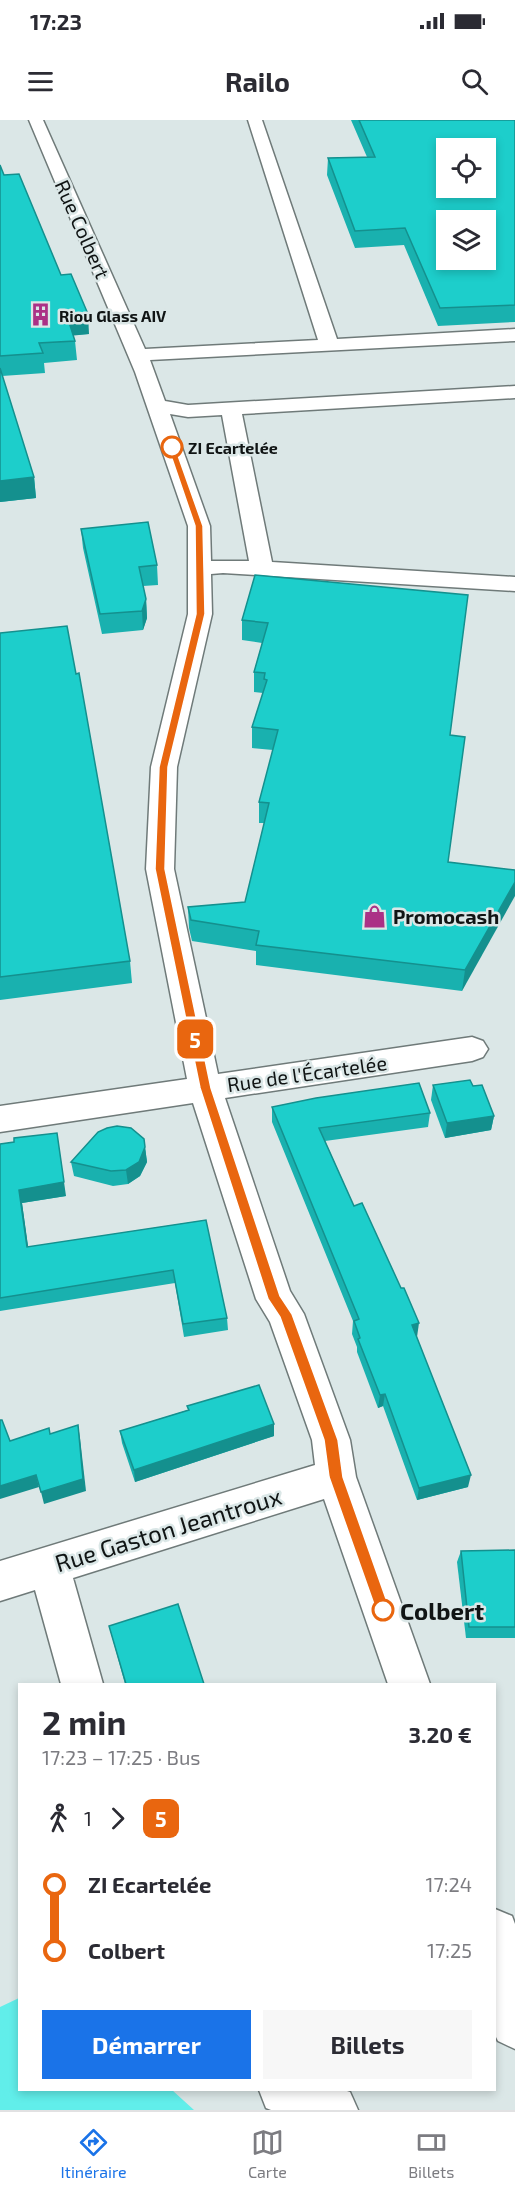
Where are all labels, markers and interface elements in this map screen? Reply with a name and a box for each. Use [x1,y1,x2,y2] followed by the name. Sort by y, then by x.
[30,8,82,34] text: 17:23
[24,65,57,98] icon: menu
[225,65,290,97] text: Railo
[458,65,491,98] icon: search
[436,138,496,270] map controls
[436,138,496,198] button: locate
[51,176,116,282] street label: Rue Colbert
[436,210,496,270] button: layers
[28,302,54,328] building icon: Riou Glass AIV
[59,306,167,325] place label: Riou Glass AIV
[161,436,183,458] marker: ZI Ecartelée
[188,438,278,457] place label: ZI Ecartelée
[362,903,388,929] shop icon: Promocash
[393,904,499,928] place label: Promocash
[176,1020,214,1058] line badge: 5
[189,1027,201,1052] text: 5
[226,1050,388,1096] street label: Rue de l'Écartelée
[51,1481,285,1577] street label: Rue Gaston Jeantroux
[400,1596,484,1625] place label: Colbert
[372,1599,394,1621] marker: Colbert
[42,1702,126,1742] text: 2 min
[409,1721,472,1747] text: 3.20 €
[42,1745,201,1769] text: 17:23 – 17:25 · Bus
[42,1802,75,1835] icon: walk
[101,1802,134,1835] icon: forward
[84,1806,92,1830] text: 1
[155,1806,167,1831] text: 5
[88,1871,211,1897] text: ZI Ecartelée
[426,1872,472,1896] text: 17:24
[88,1937,165,1963] text: Colbert
[427,1938,472,1962] text: 17:25
[42,2010,251,2079] button: Démarrer
[263,2010,472,2079] button: Billets
[61,2126,127,2181] tab: Itinéraire
[248,2126,287,2181] tab: Carte
[408,2126,454,2181] tab: Billets

